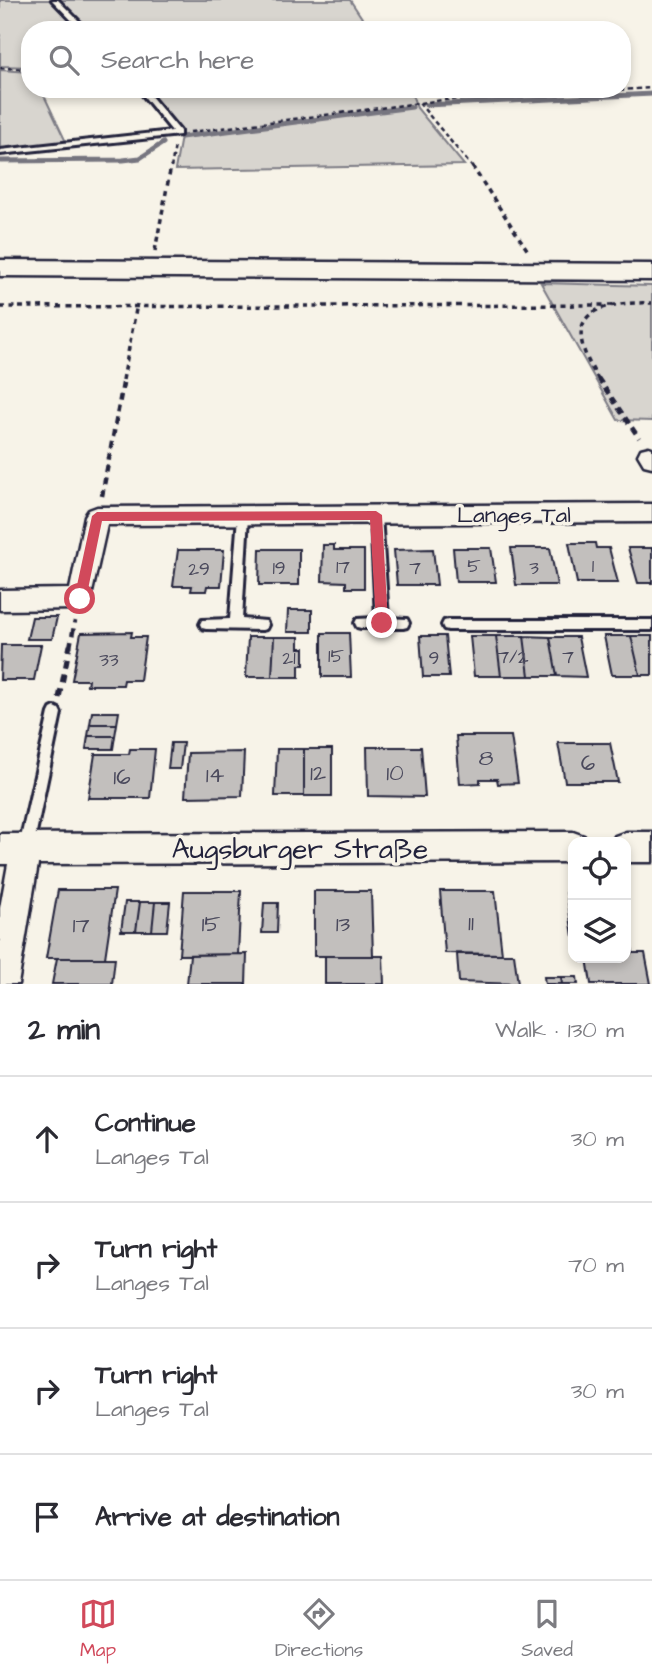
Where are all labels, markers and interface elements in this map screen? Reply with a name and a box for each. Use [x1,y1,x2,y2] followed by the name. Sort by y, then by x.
[21,21,631,98] search box
[45,41,83,79] icon: search
[101,42,254,78] text: Search here
[457,499,571,532] street label: Langes Tal
[467,553,481,580] house number: 5
[592,553,595,580] house number: 1
[336,554,350,581] house number: 17
[272,555,286,582] house number: 19
[409,555,421,582] house number: 7
[529,555,539,582] house number: 3
[188,556,210,583] house number: 29
[64,583,95,614] route start
[366,607,397,638] route end
[328,643,344,670] house number: 15
[497,644,529,671] house number: 7/2
[562,644,574,671] house number: 7
[282,645,296,672] house number: 21
[429,645,439,672] house number: 9
[99,647,119,674] house number: 33
[479,742,494,774] house number: 8
[581,747,595,779] house number: 6
[310,757,326,789] house number: 12
[386,757,404,789] house number: 10
[206,759,225,791] house number: 14
[113,761,131,793] house number: 16
[172,830,428,870] street label: Augsburger Straße
[568,837,631,963] map controls
[568,837,631,900] button: locate
[568,900,631,963] button: layers
[468,907,474,939] house number: 11
[201,908,221,940] house number: 15
[336,908,351,940] house number: 13
[72,909,90,941] house number: 17
[28,1009,100,1051] text: 2 min
[495,1014,624,1046] text: Walk · 130 m
[95,1105,196,1141] text: Continue
[28,1120,66,1158] icon: ahead
[571,1123,624,1155] text: 30 m
[95,1141,209,1173] text: Langes Tal
[95,1231,217,1267] text: Turn right
[28,1246,66,1284] icon: right
[568,1249,624,1281] text: 70 m
[95,1267,209,1299] text: Langes Tal
[95,1357,217,1393] text: Turn right
[28,1372,66,1410] icon: right
[571,1375,624,1407] text: 30 m
[95,1393,209,1425] text: Langes Tal
[28,1498,66,1536] icon: arrive
[95,1499,340,1535] text: Arrive at destination
[79,1595,117,1664] tab: Map
[275,1595,363,1664] tab: Directions
[521,1595,573,1664] tab: Saved

